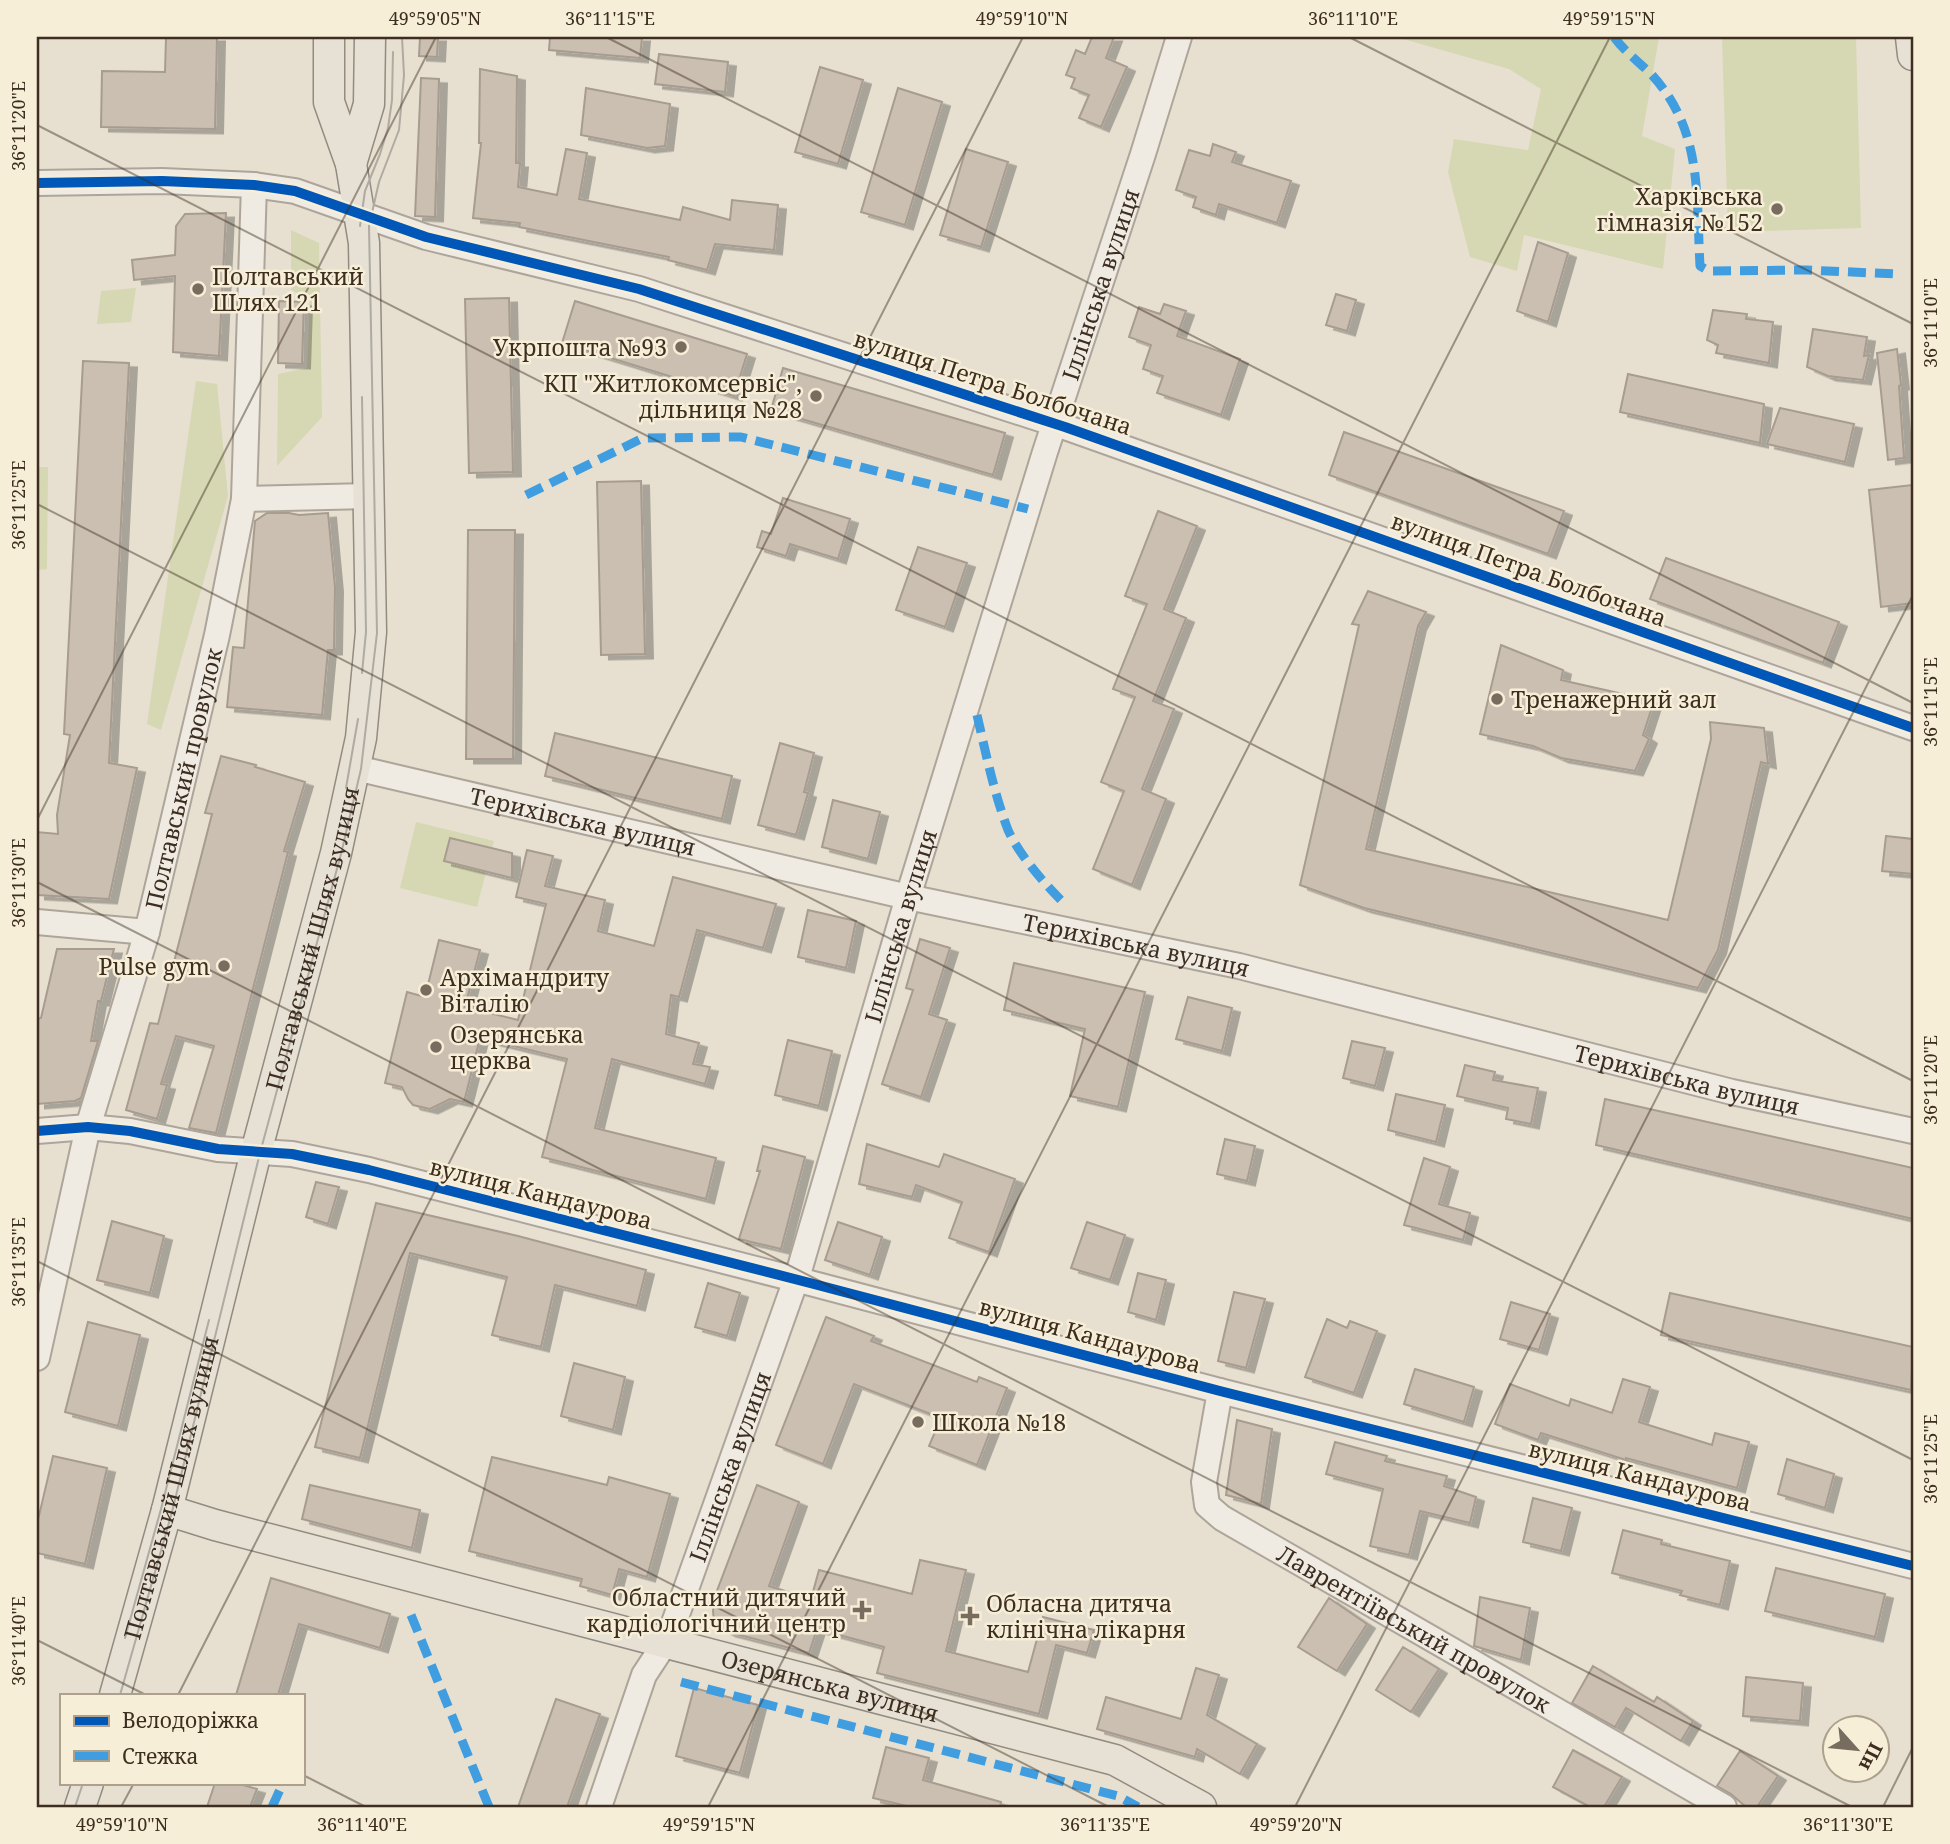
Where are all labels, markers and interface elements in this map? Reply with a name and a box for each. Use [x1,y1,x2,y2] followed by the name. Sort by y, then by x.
[389,6,482,30] text: 49°59'05"N
[565,6,655,30] text: 36°11'15"E
[976,6,1069,30] text: 49°59'10"N
[1308,6,1398,30] text: 36°11'10"E
[1563,6,1656,30] text: 49°59'15"N
[6,81,30,171] text: 36°11'20"E
[1597,180,1763,238] place label: Харківська гімназія №152
[1054,184,1147,385] street label: Іллінська вулиця
[1769,201,1785,217] marker: Харківська гімназія №152
[212,260,364,318] place label: Полтавський Шлях 121
[1918,278,1942,368] text: 36°11'10"E
[190,281,206,297] marker: Полтавський Шлях 121
[850,322,1136,442] street label: вулиця Петра Болбочана
[493,331,667,363] place label: Укрпошта №93
[673,339,689,355] marker: Укрпошта №93
[543,367,802,425] place label: КП "Житлокомсервіс", дільниця №28
[808,388,824,404] marker: КП "Житлокомсервіс", дільниця №28
[6,460,30,550] text: 36°11'25"E
[1387,504,1671,634] street label: вулиця Петра Болбочана
[137,644,230,913] street label: Полтавський провулок
[1918,657,1942,747] text: 36°11'15"E
[1511,683,1717,715] place label: Тренажерний зал
[1489,691,1505,707] marker: Тренажерний зал
[467,779,699,863] street label: Терихівська вулиця
[257,783,366,1094] street label: Полтавський Шлях вулиця
[856,825,944,1026] street label: Іллінська вулиця
[6,838,30,928] text: 36°11'30"E
[1020,905,1253,984] street label: Терихівська вулиця
[99,950,210,982] place label: Pulse gym
[216,958,232,974] marker: Pulse gym
[440,961,610,1019] place label: Архімандриту Віталію
[418,982,434,998] marker: Архімандриту Віталію
[450,1018,584,1076] place label: Озерянська церква
[1918,1035,1942,1125] text: 36°11'20"E
[1571,1036,1803,1122] street label: Терихівська вулиця
[428,1039,444,1055] marker: Озерянська церква
[426,1150,656,1236] street label: вулиця Кандаурова
[6,1217,30,1307] text: 36°11'35"E
[975,1290,1205,1380] street label: вулиця Кандаурова
[115,1332,226,1643] street label: Полтавський Шлях вулиця
[681,1367,778,1566] street label: Іллінська вулиця
[932,1406,1066,1438] place label: Школа №18
[910,1414,926,1430] marker: Школа №18
[1918,1414,1942,1504] text: 36°11'25"E
[1525,1432,1755,1518] street label: вулиця Кандаурова
[1272,1537,1557,1720] street label: Лаврентіївський провулок
[586,1581,846,1639] place label: Областний дитячий кардіологічний центр
[986,1587,1186,1645] place label: Обласна дитяча клінічна лікарня
[6,1596,30,1686] text: 36°11'40"E
[852,1600,872,1620] marker: Областний дитячий кардіологічний центр
[960,1606,980,1626] marker: Обласна дитяча клінічна лікарня
[718,1642,942,1729] street label: Озерянська вулиця
[60,1694,304,1784] legend
[122,1706,259,1734] text: Велодоріжка
[1820,1714,1890,1784] north arrow
[1853,1738,1889,1775] text: Пн
[122,1742,198,1770] text: Стежка
[76,1812,169,1836] text: 49°59'10"N
[317,1812,407,1836] text: 36°11'40"E
[663,1812,756,1836] text: 49°59'15"N
[1060,1812,1150,1836] text: 36°11'35"E
[1250,1812,1343,1836] text: 49°59'20"N
[1803,1812,1893,1836] text: 36°11'30"E

